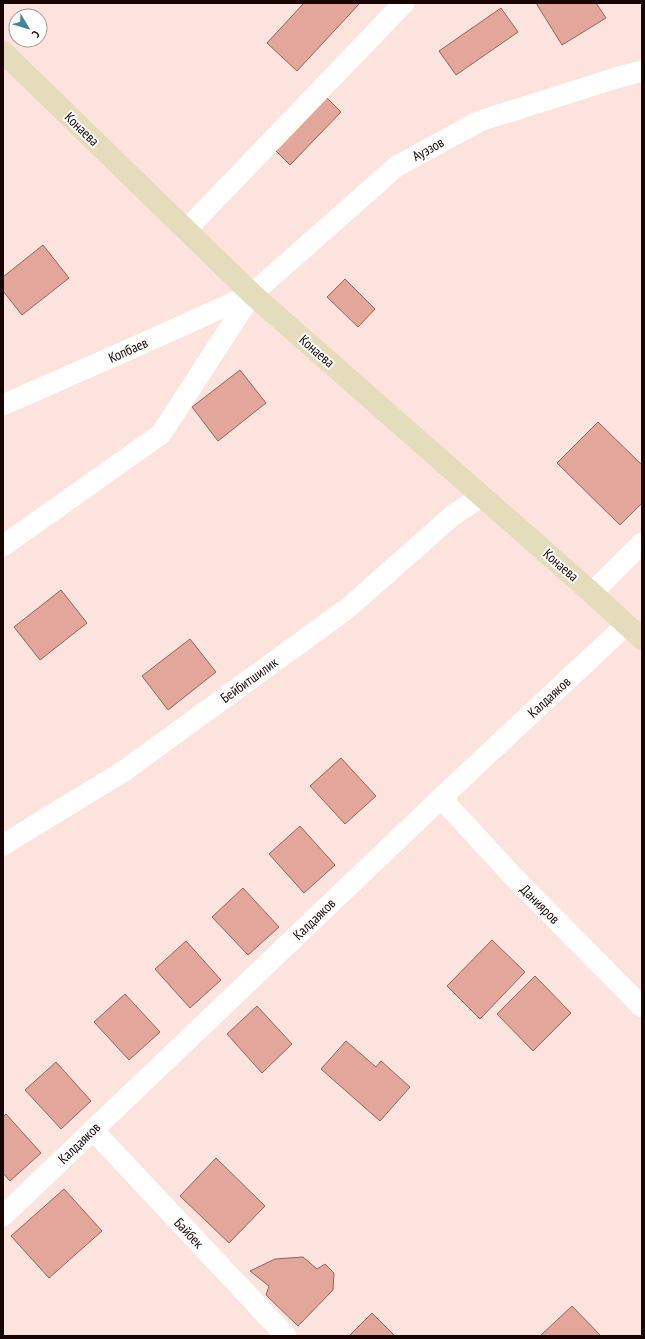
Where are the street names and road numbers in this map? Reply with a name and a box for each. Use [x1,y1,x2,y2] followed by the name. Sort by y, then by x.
[61,108,103,150] street label: Конаева
[409,133,447,165] street label: Ауэзов
[296,331,338,371] street label: Конаева
[105,333,151,367] street label: Копбаев
[540,545,582,585] street label: Конаева
[217,653,282,707] street label: Бейбитшилик
[524,672,575,721] street label: Калдаяков
[516,880,564,928] street label: Данияров
[289,894,339,944] street label: Калдаяков
[54,1118,104,1168] street label: Калдаяков
[170,1214,208,1252] street label: Байбек

